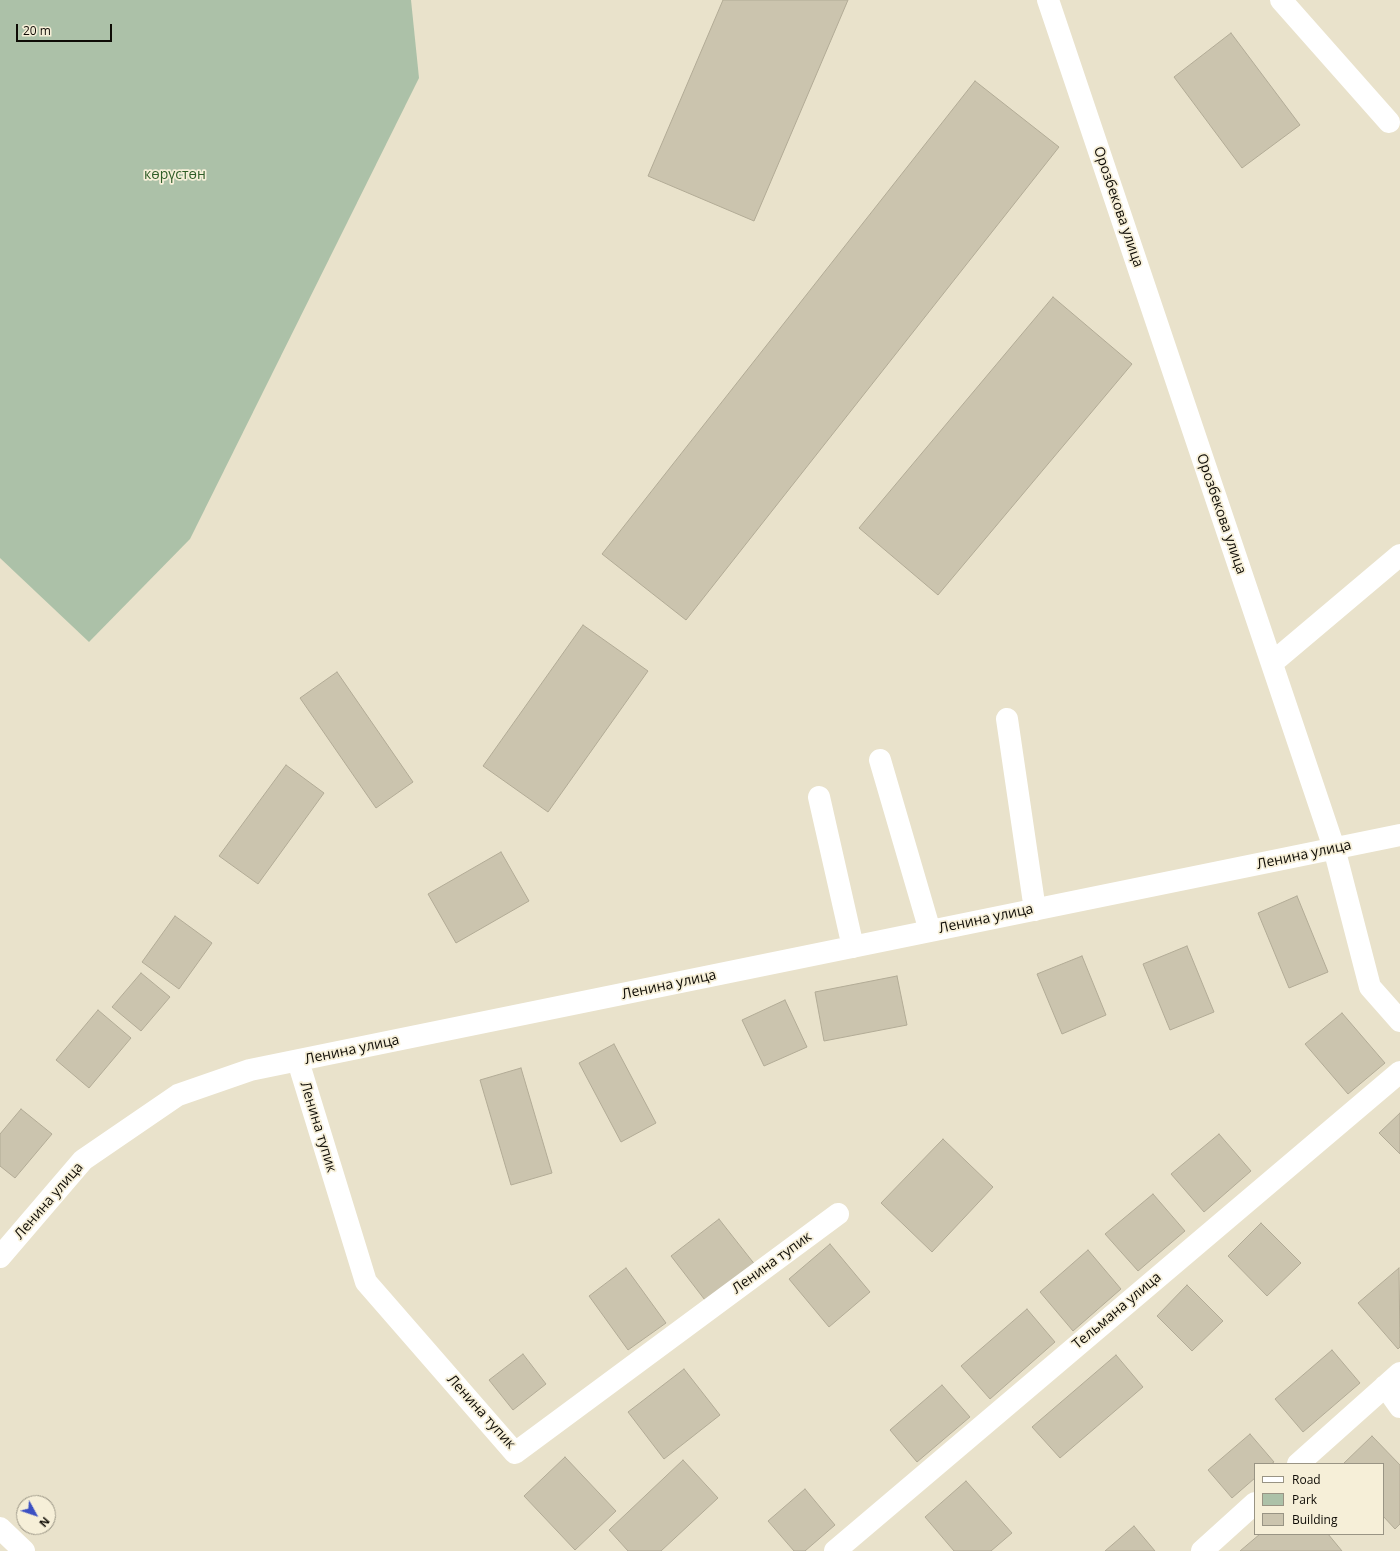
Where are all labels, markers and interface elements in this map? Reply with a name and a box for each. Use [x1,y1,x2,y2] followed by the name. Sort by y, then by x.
[18,16,114,42] scale bar
[23,22,51,39] text: 20 m
[1089,145,1147,269] street label: Орозбекова улица
[144,167,206,183] park label: көрүстөн
[1192,452,1250,576] street label: Орозбекова улица
[1255,837,1353,873] street label: Ленина улица
[937,901,1035,937] street label: Ленина улица
[620,967,718,1003] street label: Ленина улица
[303,1032,401,1068] street label: Ленина улица
[296,1080,340,1174] street label: Ленина тупик
[11,1159,87,1243] street label: Ленина улица
[729,1229,815,1297] street label: Ленина тупик
[1069,1269,1165,1353] street label: Тельмана улица
[443,1371,519,1453] street label: Ленина тупик
[1254,1463,1384,1535] legend
[1292,1471,1321,1488] text: Road
[1292,1491,1317,1508] text: Park
[16,1495,56,1535] north arrow
[1292,1511,1337,1528] text: Building
[36,1514,53,1531] text: N

